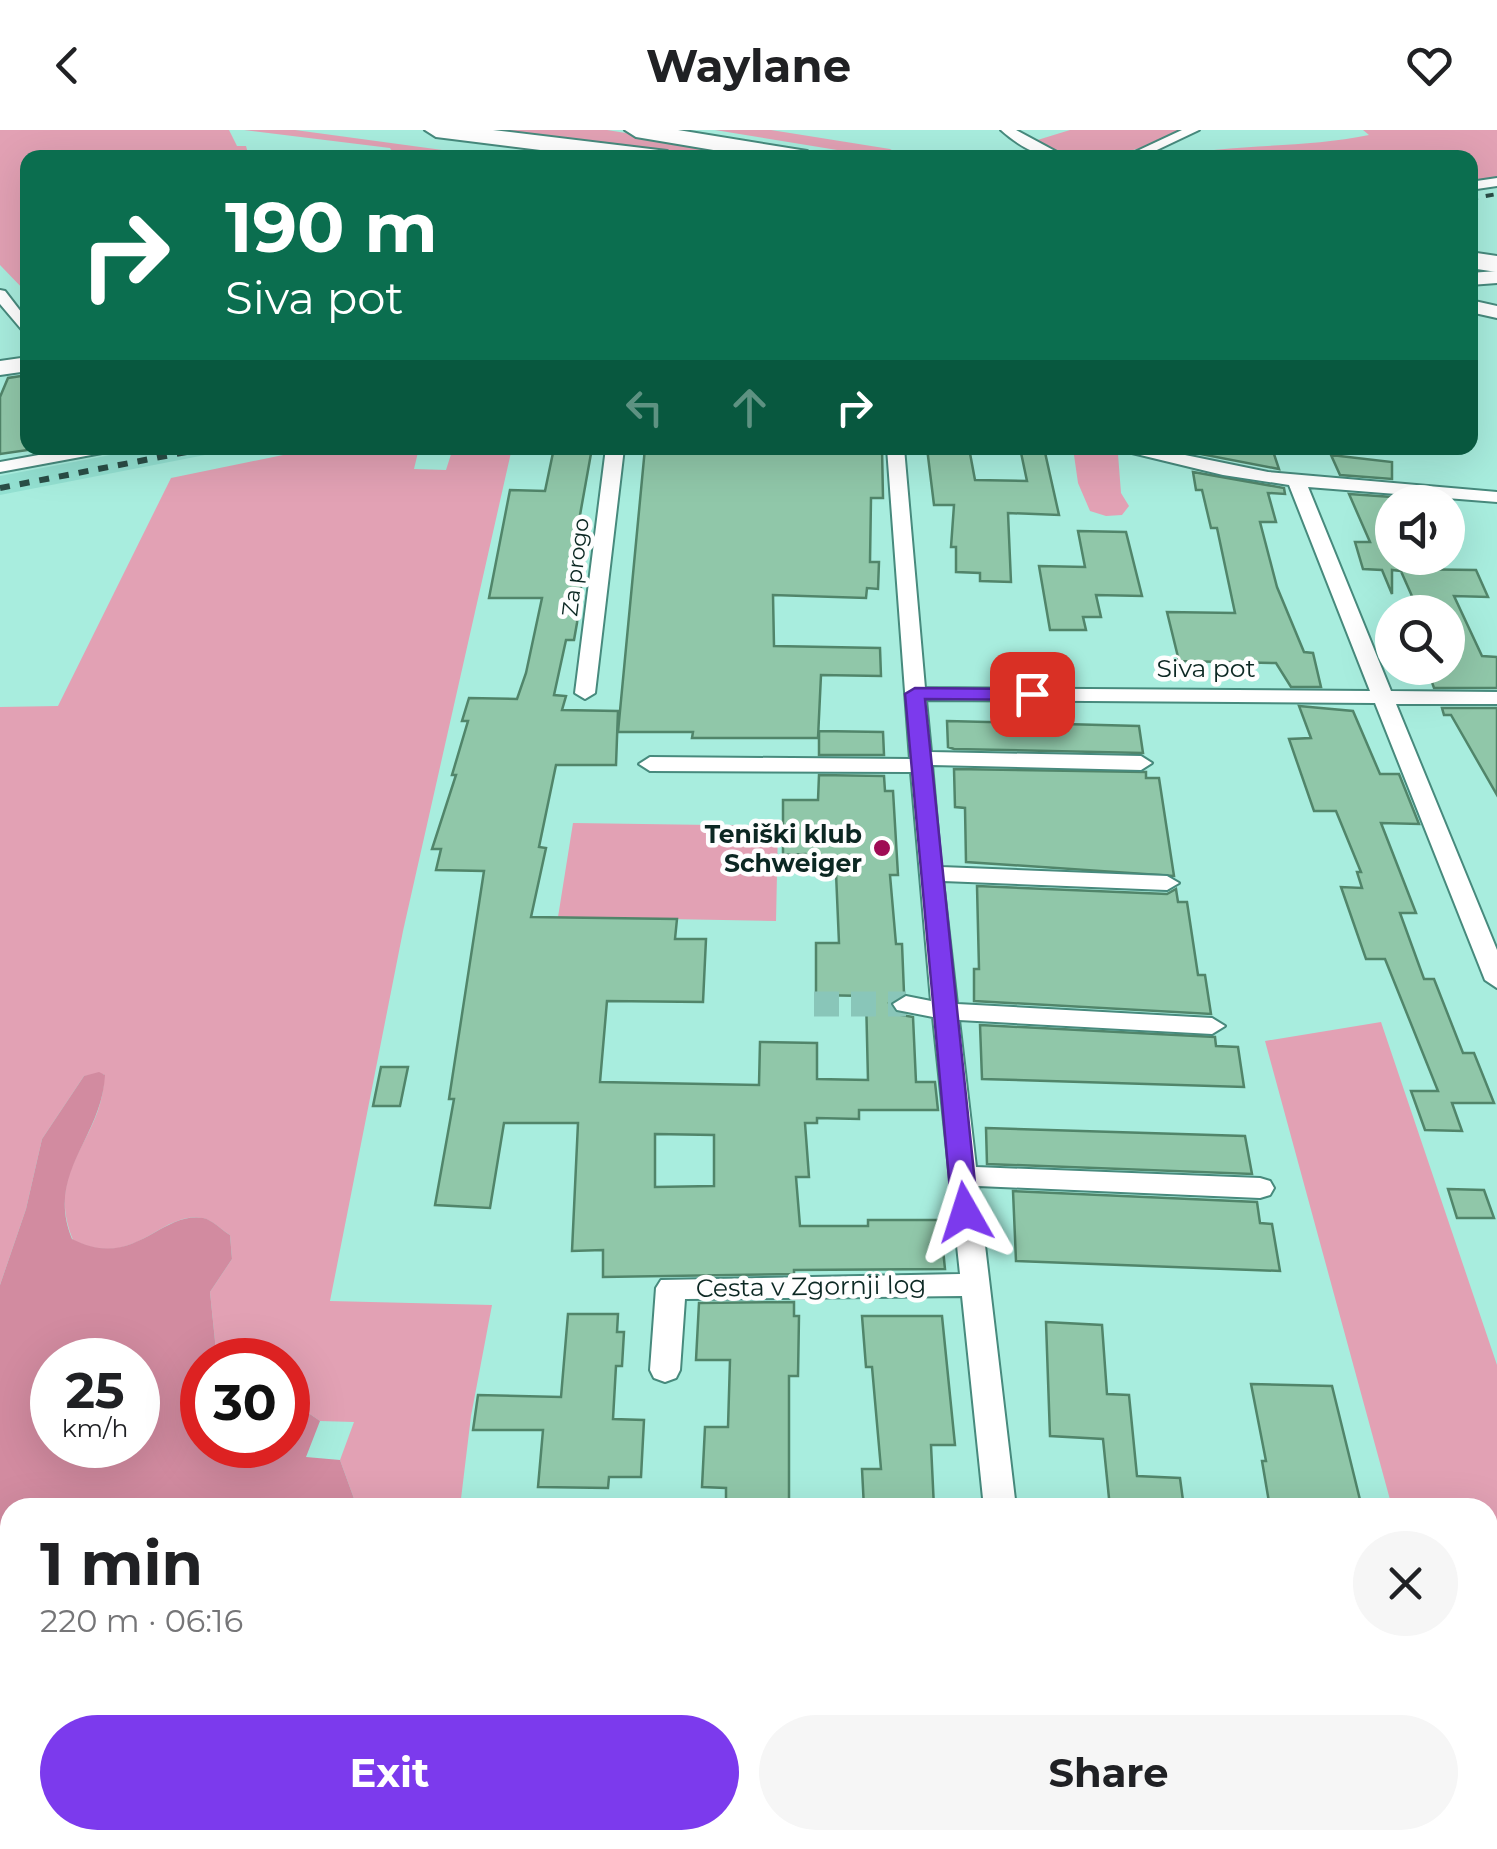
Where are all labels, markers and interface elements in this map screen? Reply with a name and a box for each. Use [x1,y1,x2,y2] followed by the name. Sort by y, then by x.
[40,38,95,93] icon: back
[646,38,851,93] text: Waylane
[1402,38,1457,93] icon: heart
[225,184,438,270] text: 190 m
[60,190,190,320] icon: right
[225,270,404,325] text: Siva pot
[617,380,672,435] icon: left
[722,380,777,435] icon: ahead
[827,380,882,435] icon: right
[1375,485,1465,685] map controls
[1375,485,1465,575] button: sound
[556,516,595,618] street label: Za progo
[1375,595,1465,685] button: search
[990,652,1075,737] pin
[1156,653,1256,683] street label: Siva pot
[1005,667,1060,722] icon: arrive
[705,819,862,878] place label: Teniški klub Schweiger
[871,837,893,859] marker: Teniški klub Schweiger
[913,1160,1017,1264] position arrow
[695,1269,927,1303] street label: Cesta v Zgornji log
[180,1338,310,1468] speed limit sign: 30
[65,1360,125,1421] text: 25
[62,1413,128,1443] text: km/h
[40,1527,203,1600] text: 1 min
[1353,1531,1458,1636] button: close
[40,1601,243,1640] text: 220 m · 06:16
[40,1715,739,1830] button: Exit
[759,1715,1458,1830] button: Share

